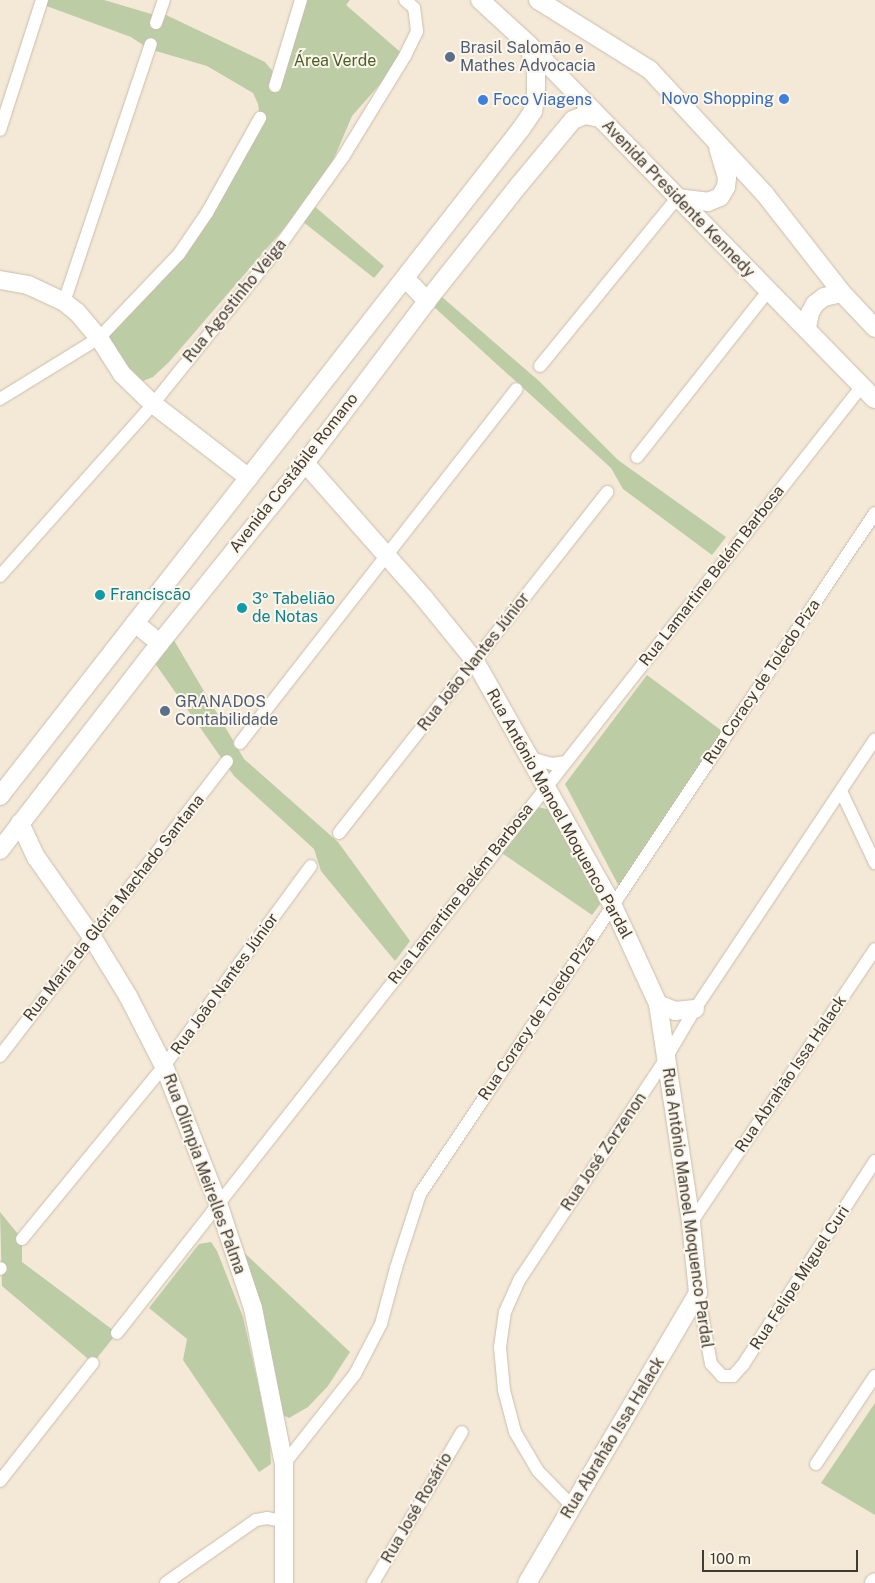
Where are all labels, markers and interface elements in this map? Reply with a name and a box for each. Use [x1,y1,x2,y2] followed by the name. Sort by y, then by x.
[460,38,596,76] place label: Brasil Salomão e Mathes Advocacia
[293,51,377,71] park label: Área Verde
[444,51,456,63] marker: Brasil Salomão e Mathes Advocacia
[661,89,774,109] place label: Novo Shopping
[493,90,592,110] place label: Foco Viagens
[778,93,790,105] marker: Novo Shopping
[477,94,489,106] marker: Foco Viagens
[598,116,758,282] street label: Avenida Presidente Kennedy
[179,235,291,367] street label: Rua Agostinho Veiga
[226,389,362,557] street label: Avenida Costábile Romano
[635,482,789,670] street label: Rua Lamartine Belém Barbosa
[110,585,191,605] place label: Franciscão
[94,589,106,601] marker: Franciscão
[252,589,335,627] place label: 3º Tabelião de Notas
[414,589,534,735] street label: Rua João Nantes Júnior
[699,596,825,768] street label: Rua Coracy de Toledo Piza
[236,602,248,614] marker: 3º Tabelião de Notas
[482,685,636,943] street label: Rua Antônio Manoel Moquenco Pardal
[175,692,278,730] place label: GRANADOS Contabilidade
[159,705,171,717] marker: GRANADOS Contabilidade
[19,791,209,1025] street label: Rua Maria da Glória Machado Santana
[384,800,538,988] street label: Rua Lamartine Belém Barbosa
[167,909,283,1059] street label: Rua João Nantes Júnior
[474,932,600,1104] street label: Rua Coracy de Toledo Piza
[731,992,851,1156] street label: Rua Abrahão Issa Halack
[658,1066,716,1350] street label: Rua Antônio Manoel Moquenco Pardal
[159,1071,249,1277] street label: Rua Olímpia Meirelles Palma
[557,1089,651,1215] street label: Rua José Zorzenon
[746,1202,854,1354] street label: Rua Felipe Miguel Curi
[557,1354,669,1522] street label: Rua Abrahão Issa Halack
[377,1449,457,1567] street label: Rua José Rosário
[705,1540,861,1572] scale bar
[710,1550,751,1567] text: 100 m

